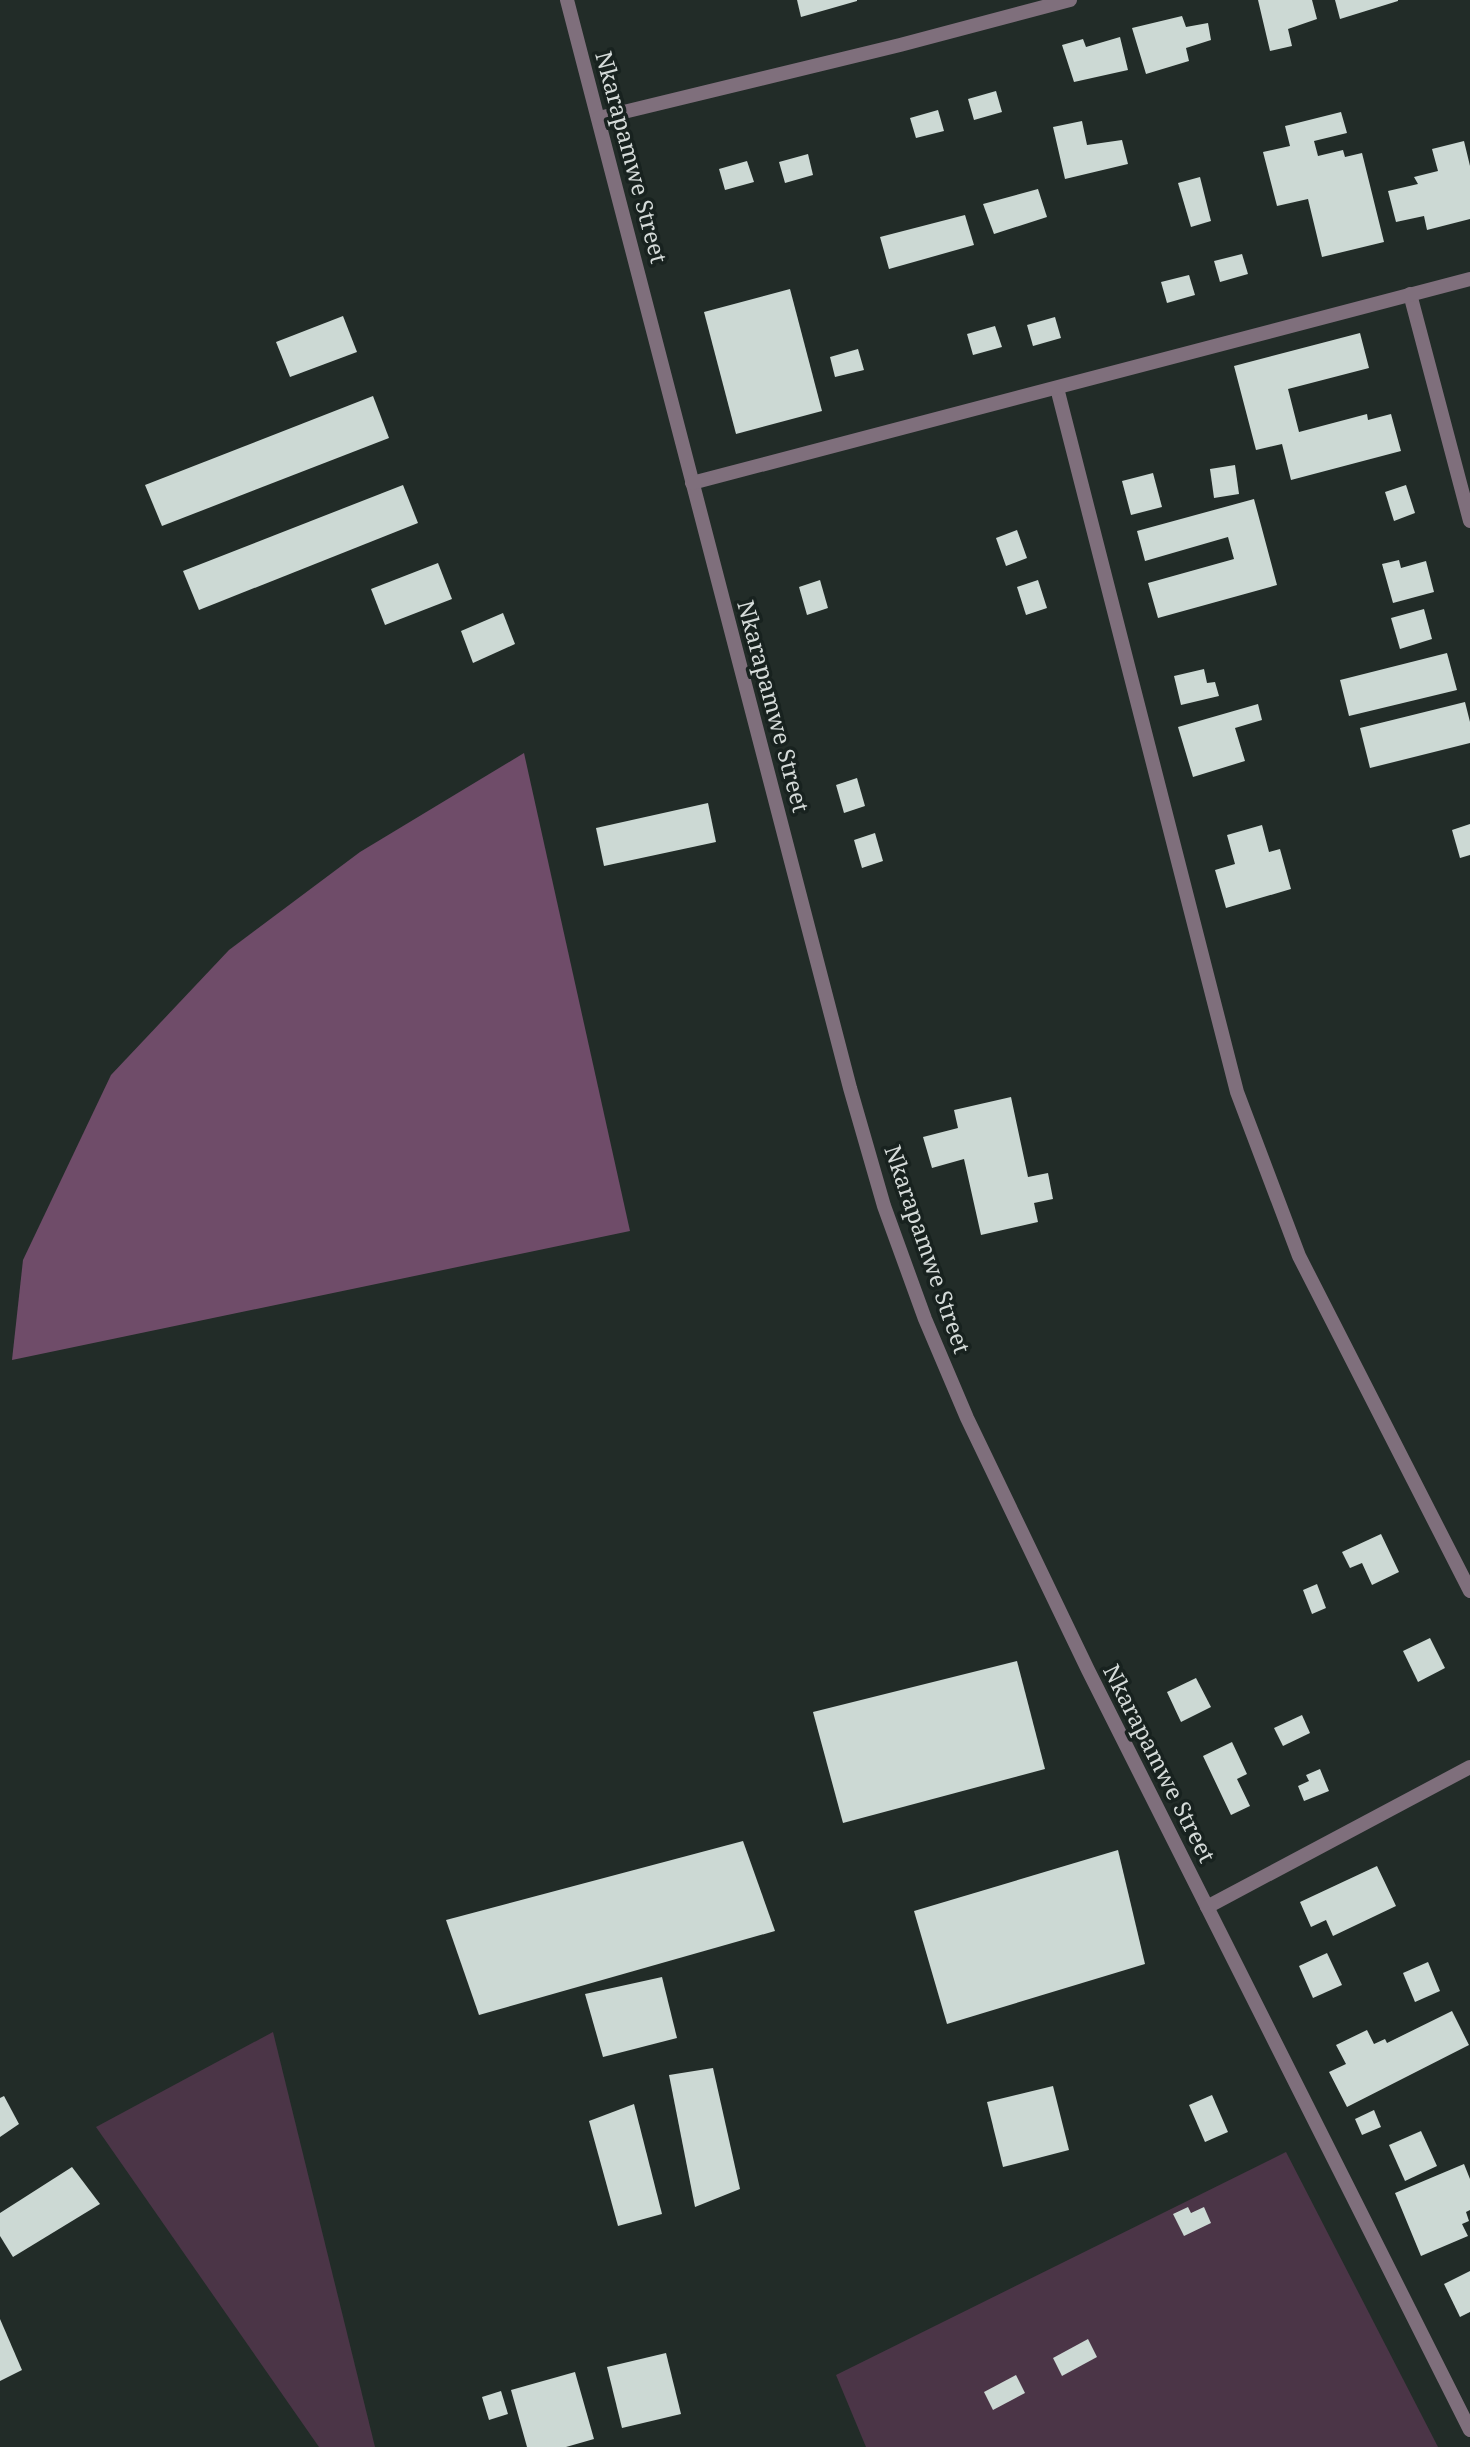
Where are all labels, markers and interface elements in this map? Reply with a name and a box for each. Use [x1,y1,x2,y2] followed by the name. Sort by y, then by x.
[588,47,676,267] street label: Nkarapamwe Street
[730,596,818,816] street label: Nkarapamwe Street
[877,1141,979,1357] street label: Nkarapamwe Street
[1096,1658,1224,1868] street label: Nkarapamwe Street

